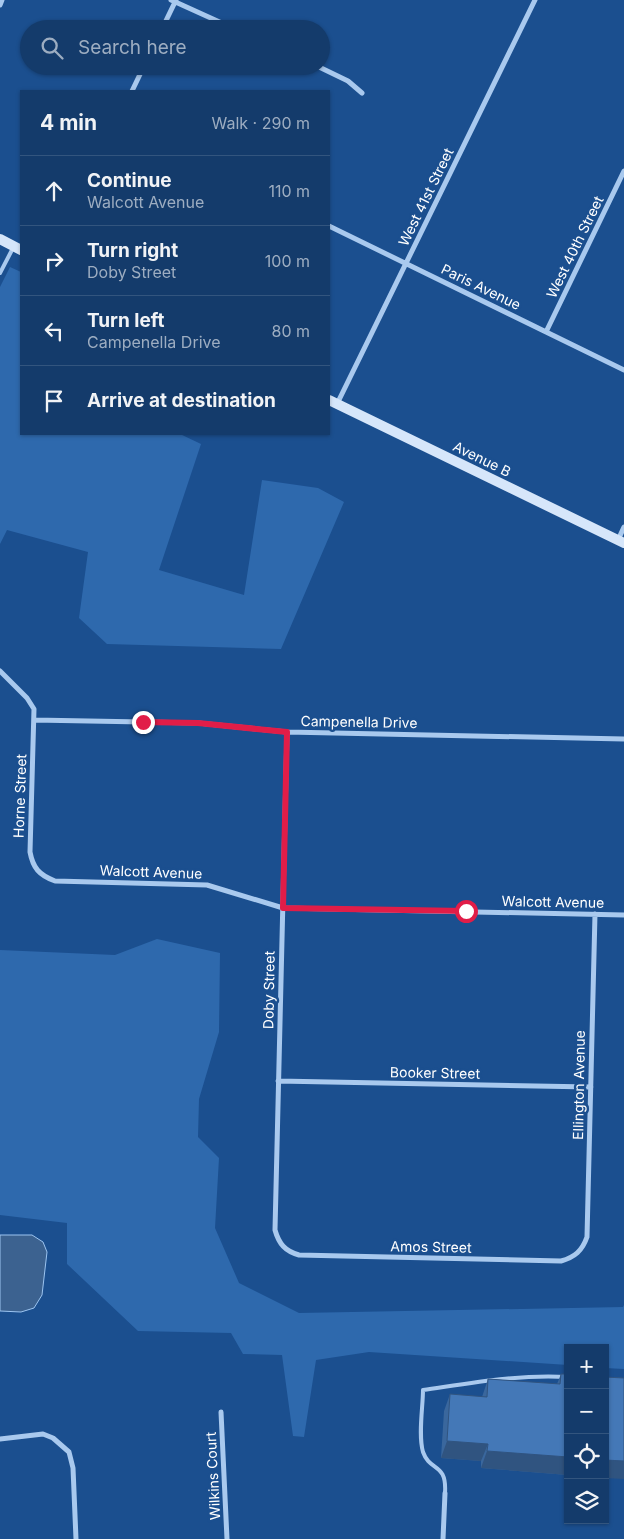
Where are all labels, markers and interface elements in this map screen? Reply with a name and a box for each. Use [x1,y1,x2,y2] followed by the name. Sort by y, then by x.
[20,20,330,75] search box
[38,34,66,62] icon: search
[78,36,187,59] text: Search here
[40,110,97,135] text: 4 min
[212,113,310,133] text: Walk · 290 m
[394,145,457,249] street label: West 41st Street
[87,169,172,192] text: Continue
[40,177,68,205] icon: ahead
[268,181,310,201] text: 110 m
[87,192,204,212] text: Walcott Avenue
[542,193,607,301] street label: West 40th Street
[87,239,178,262] text: Turn right
[40,247,68,275] icon: right
[265,251,310,271] text: 100 m
[439,260,524,313] street label: Paris Avenue
[87,262,176,282] text: Doby Street
[87,309,165,332] text: Turn left
[40,317,68,345] icon: left
[271,321,310,341] text: 80 m
[87,332,221,352] text: Campenella Drive
[40,387,68,415] icon: arrive
[87,389,276,412] text: Arrive at destination
[451,437,514,480] street label: Avenue B
[132,711,155,734] route end
[300,712,418,731] street label: Campenella Drive
[10,753,29,838] street label: Horne Street
[99,861,203,882] street label: Walcott Avenue
[502,892,604,911] street label: Walcott Avenue
[455,900,478,923] route start
[259,950,278,1029] street label: Doby Street
[569,1030,588,1140] street label: Ellington Avenue
[390,1063,481,1082] street label: Booker Street
[390,1237,472,1256] street label: Amos Street
[564,1344,609,1524] map controls
[564,1344,609,1389] button: +
[564,1389,609,1434] button: −
[202,1431,223,1521] street label: Wilkins Court
[564,1434,609,1479] button: locate
[564,1479,609,1524] button: layers

